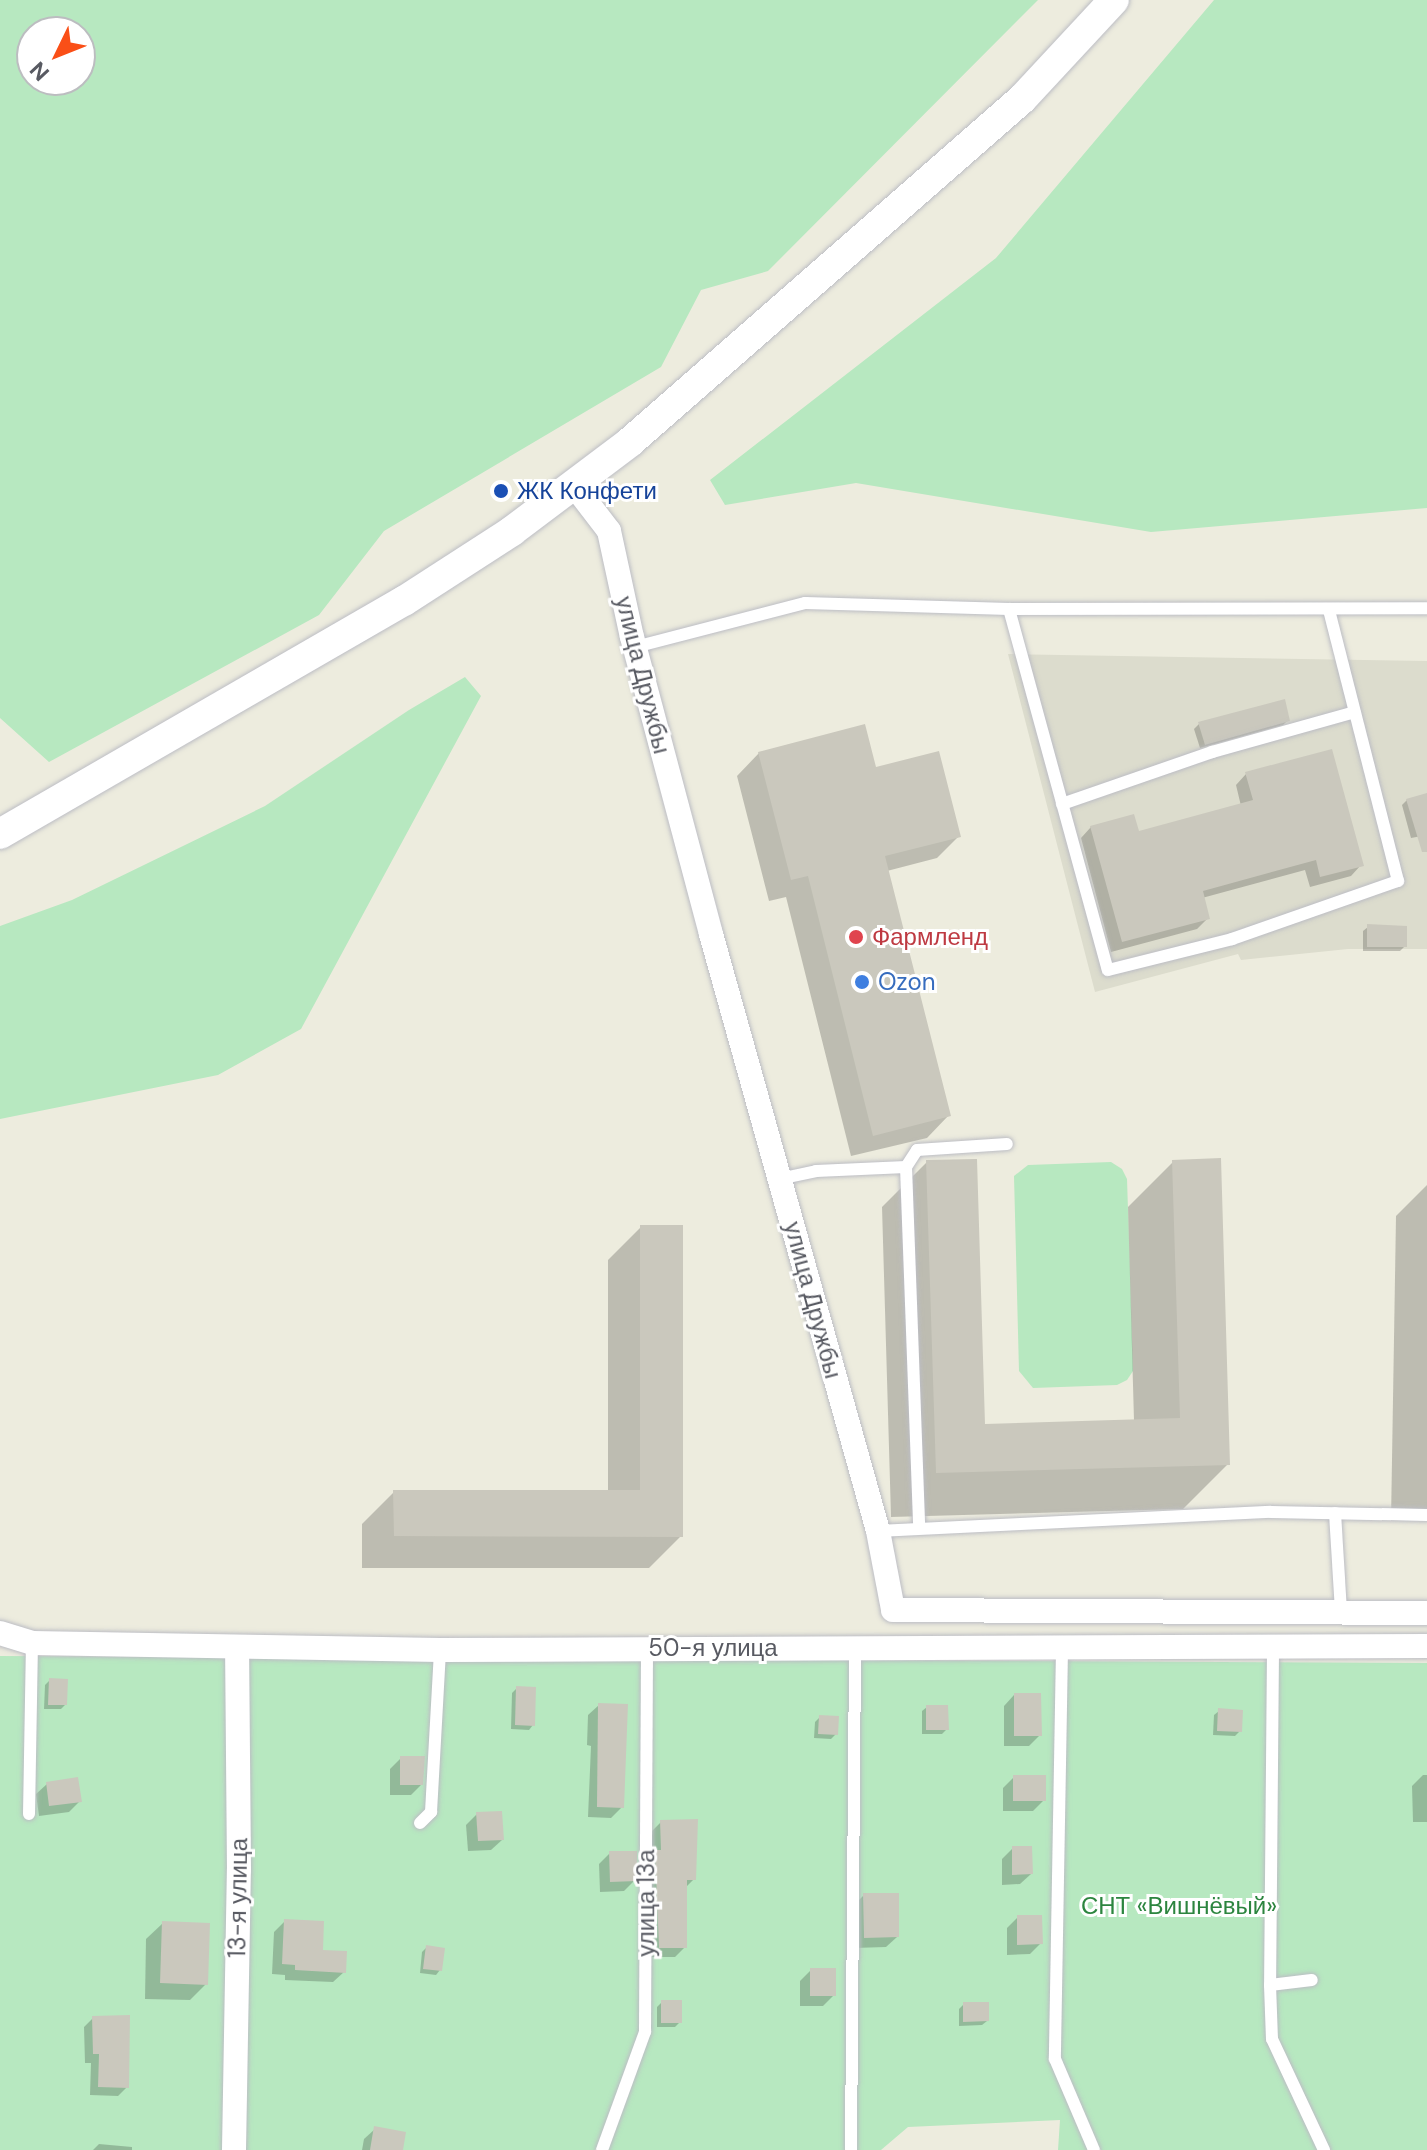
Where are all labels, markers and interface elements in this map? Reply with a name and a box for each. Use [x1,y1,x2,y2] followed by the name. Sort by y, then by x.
[16,16,96,96] north arrow
[23,56,56,87] text: N
[517,477,657,505] place label: ЖК Конфети
[492,482,510,500] marker: ЖК Конфети
[610,593,676,757] street label: улица Дружбы
[872,923,988,951] place label: Фармленд
[847,928,865,946] marker: Фармленд
[878,968,936,996] place label: Ozon
[853,973,871,991] marker: Ozon
[778,1218,848,1382] street label: улица Дружбы
[648,1634,778,1662] street label: 50-я улица
[223,1838,253,1958] street label: 13-я улица
[632,1849,660,1957] street label: улица 13а
[1081,1892,1277,1920] park label: СНТ «Вишнёвый»

